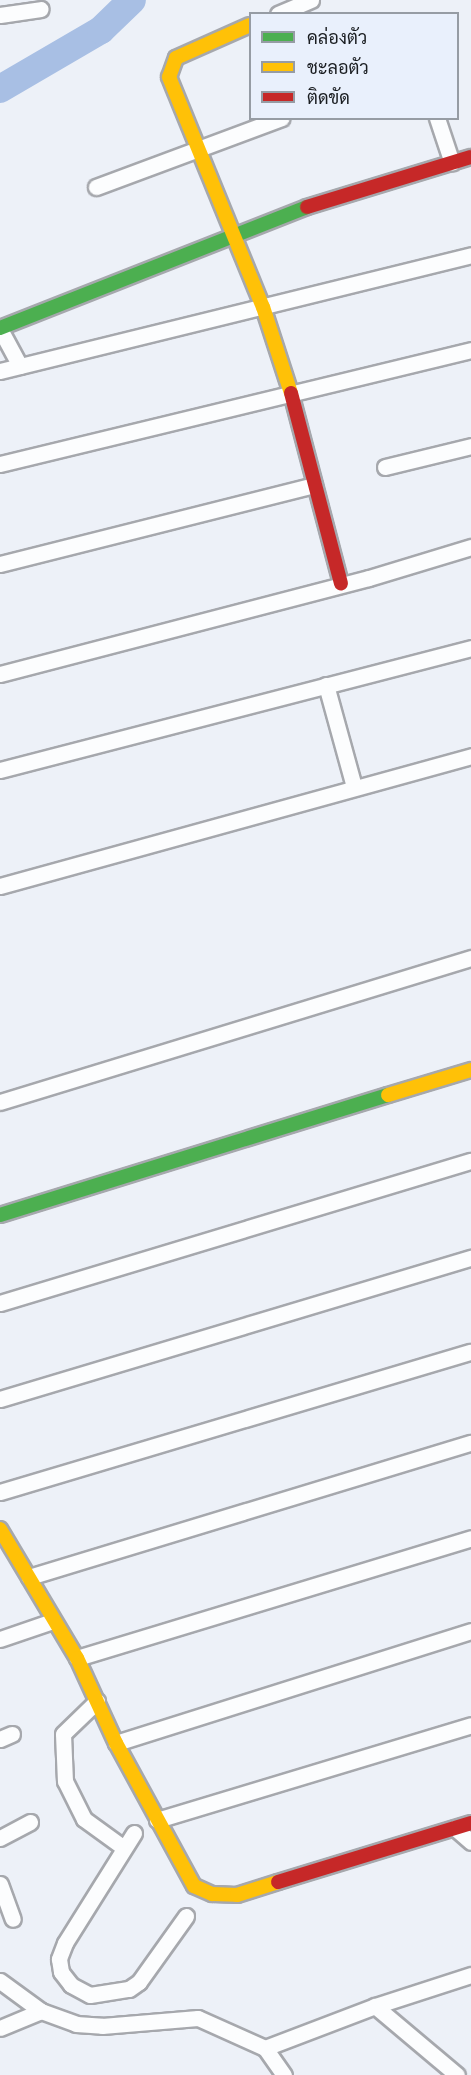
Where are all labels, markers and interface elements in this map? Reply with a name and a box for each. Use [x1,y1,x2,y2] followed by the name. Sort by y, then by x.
[249,12,459,120] legend
[307,27,367,49] text: คล่องตัว
[307,57,369,79] text: ชะลอตัว
[307,87,350,109] text: ติดขัด

